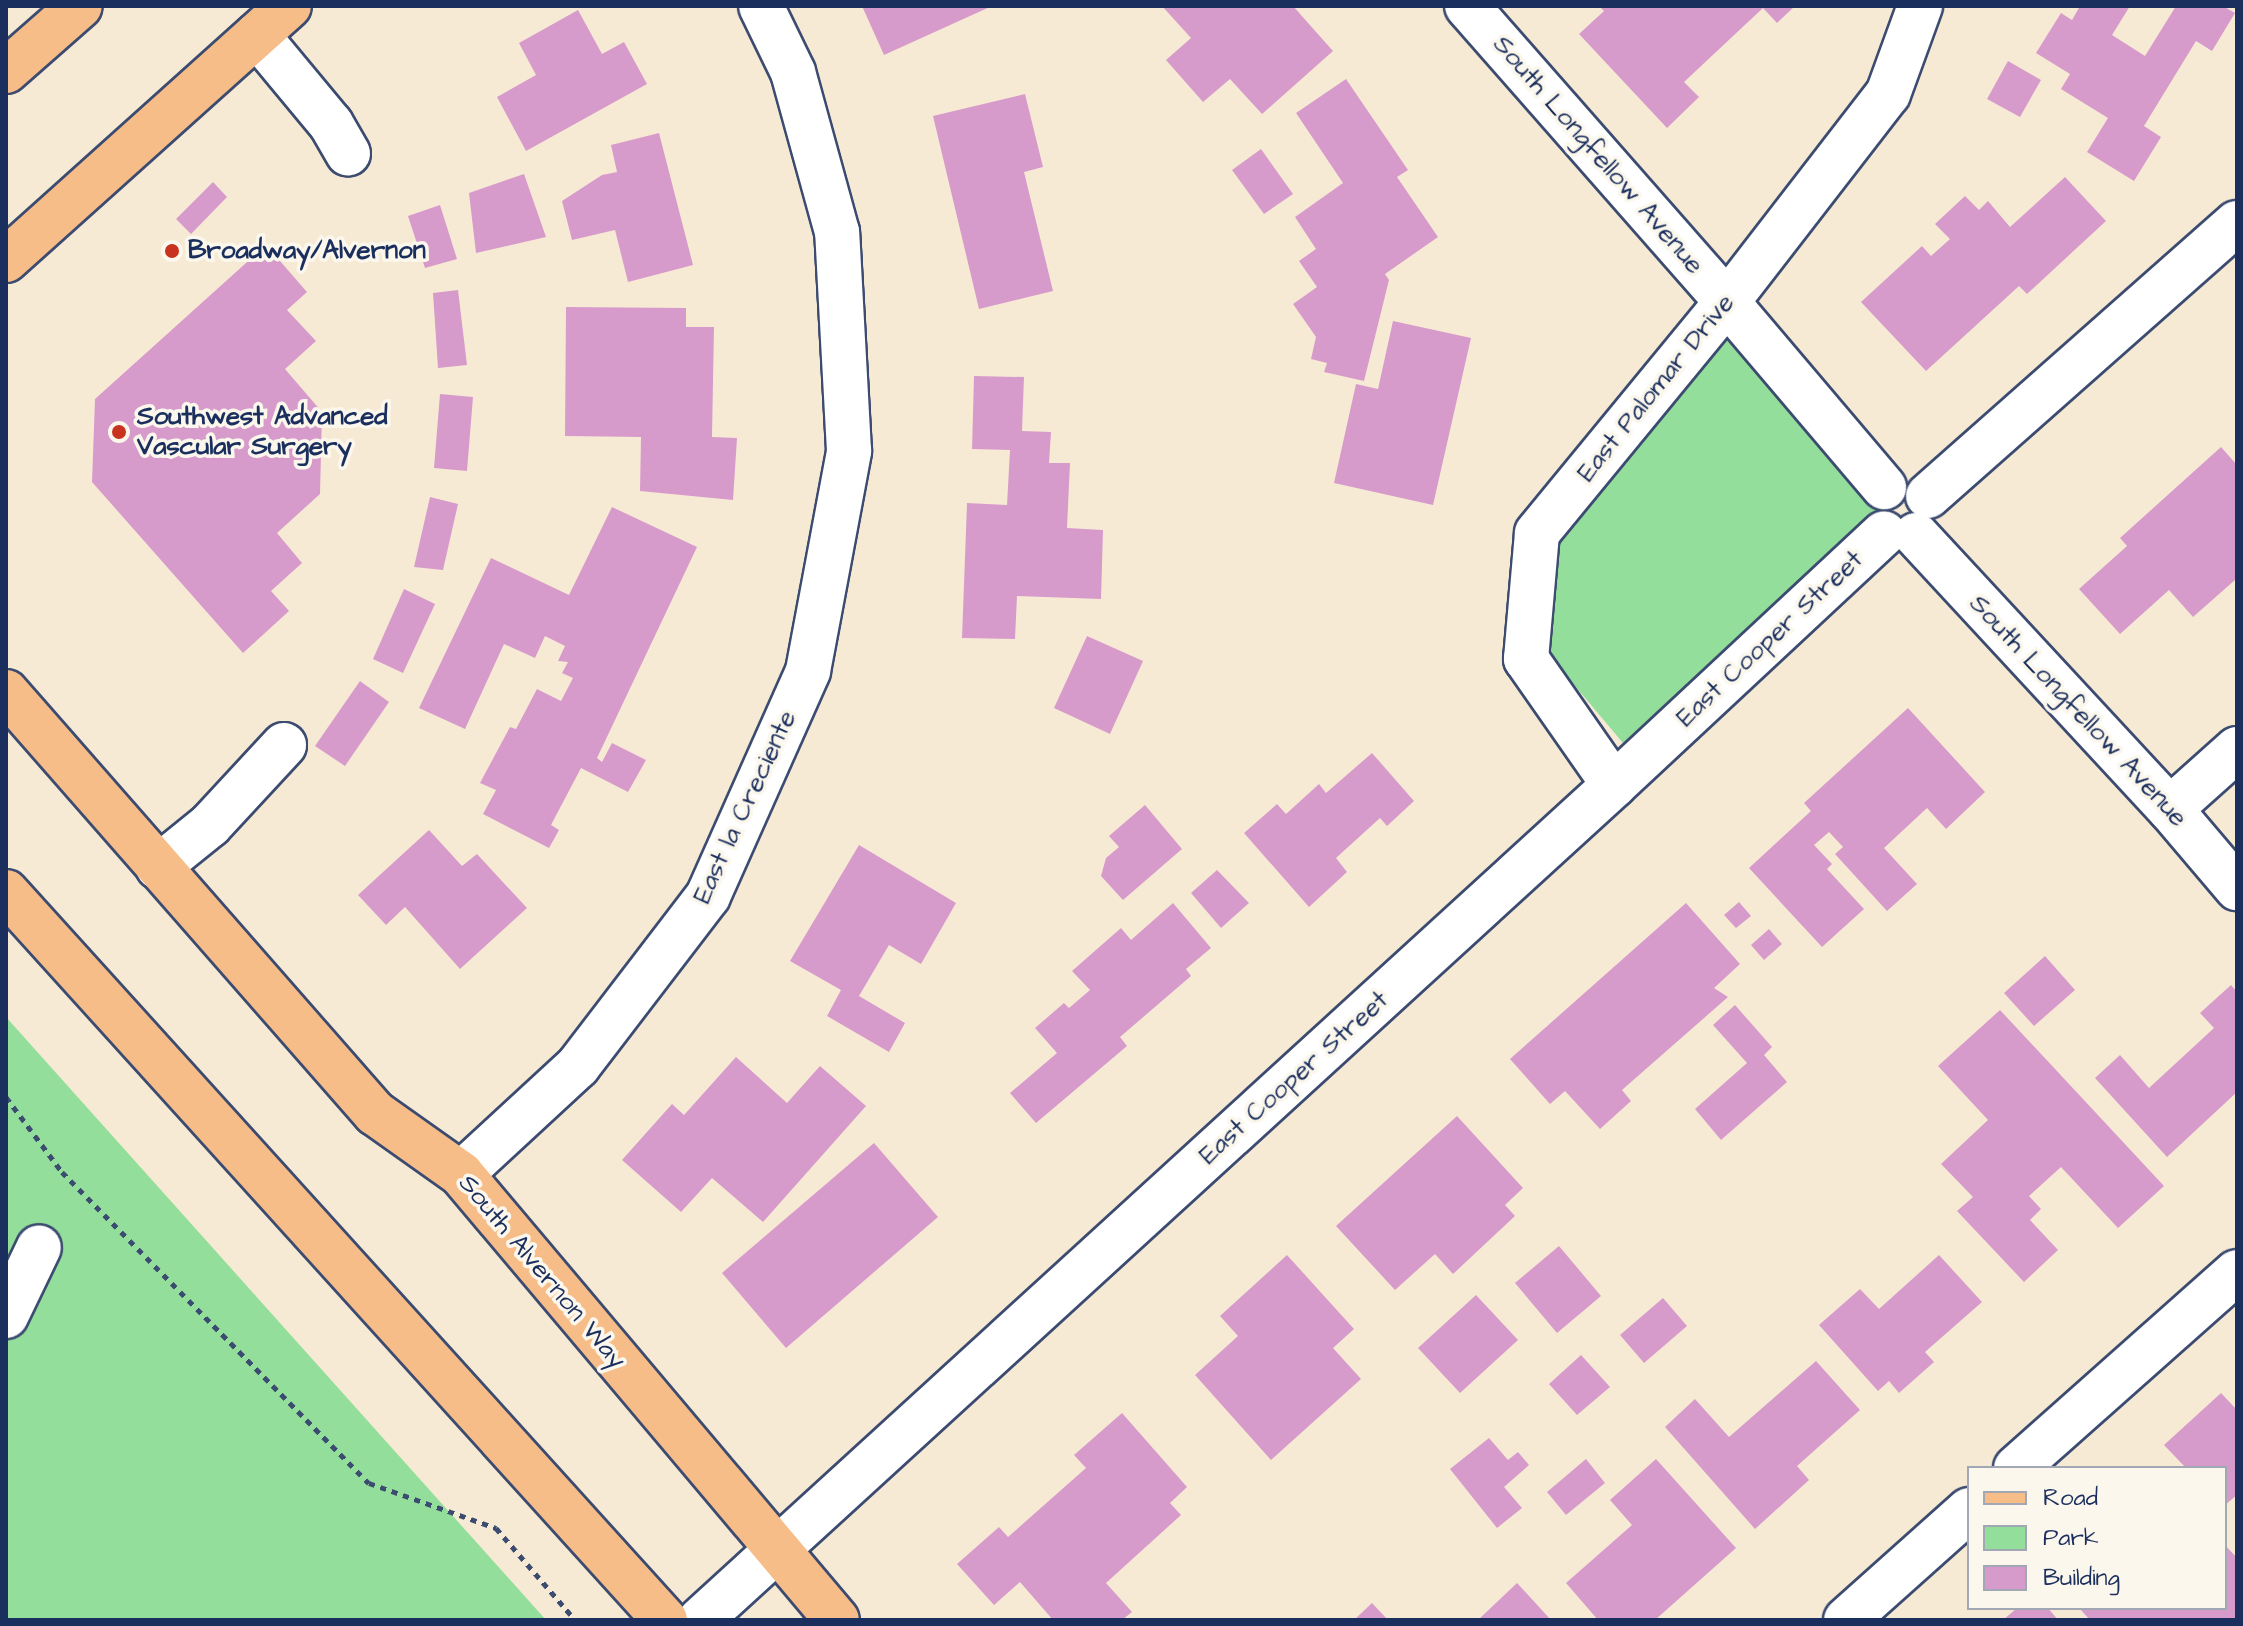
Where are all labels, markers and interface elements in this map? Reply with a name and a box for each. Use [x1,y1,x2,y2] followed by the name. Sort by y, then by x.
[1486,29,1710,281] street label: South Longfellow Avenue
[188,235,426,267] place label: Broadway/Alvernon
[163,242,181,260] marker: Broadway/Alvernon
[1571,288,1741,488] street label: East Palomar Drive
[137,401,388,462] place label: Southwest Advanced Vascular Surgery
[108,421,130,443] marker: Southwest Advanced Vascular Surgery
[1670,544,1870,734] street label: East Cooper Street
[1962,589,2194,833] street label: South Longfellow Avenue
[687,706,803,908] street label: East la Creciente
[1193,985,1395,1171] street label: East Cooper Street
[452,1169,632,1375] street label: South Alvernon Way
[1967,1466,2227,1610] legend
[2043,1481,2098,1515] text: Road
[2043,1521,2099,1555] text: Park
[2043,1561,2120,1595] text: Building

